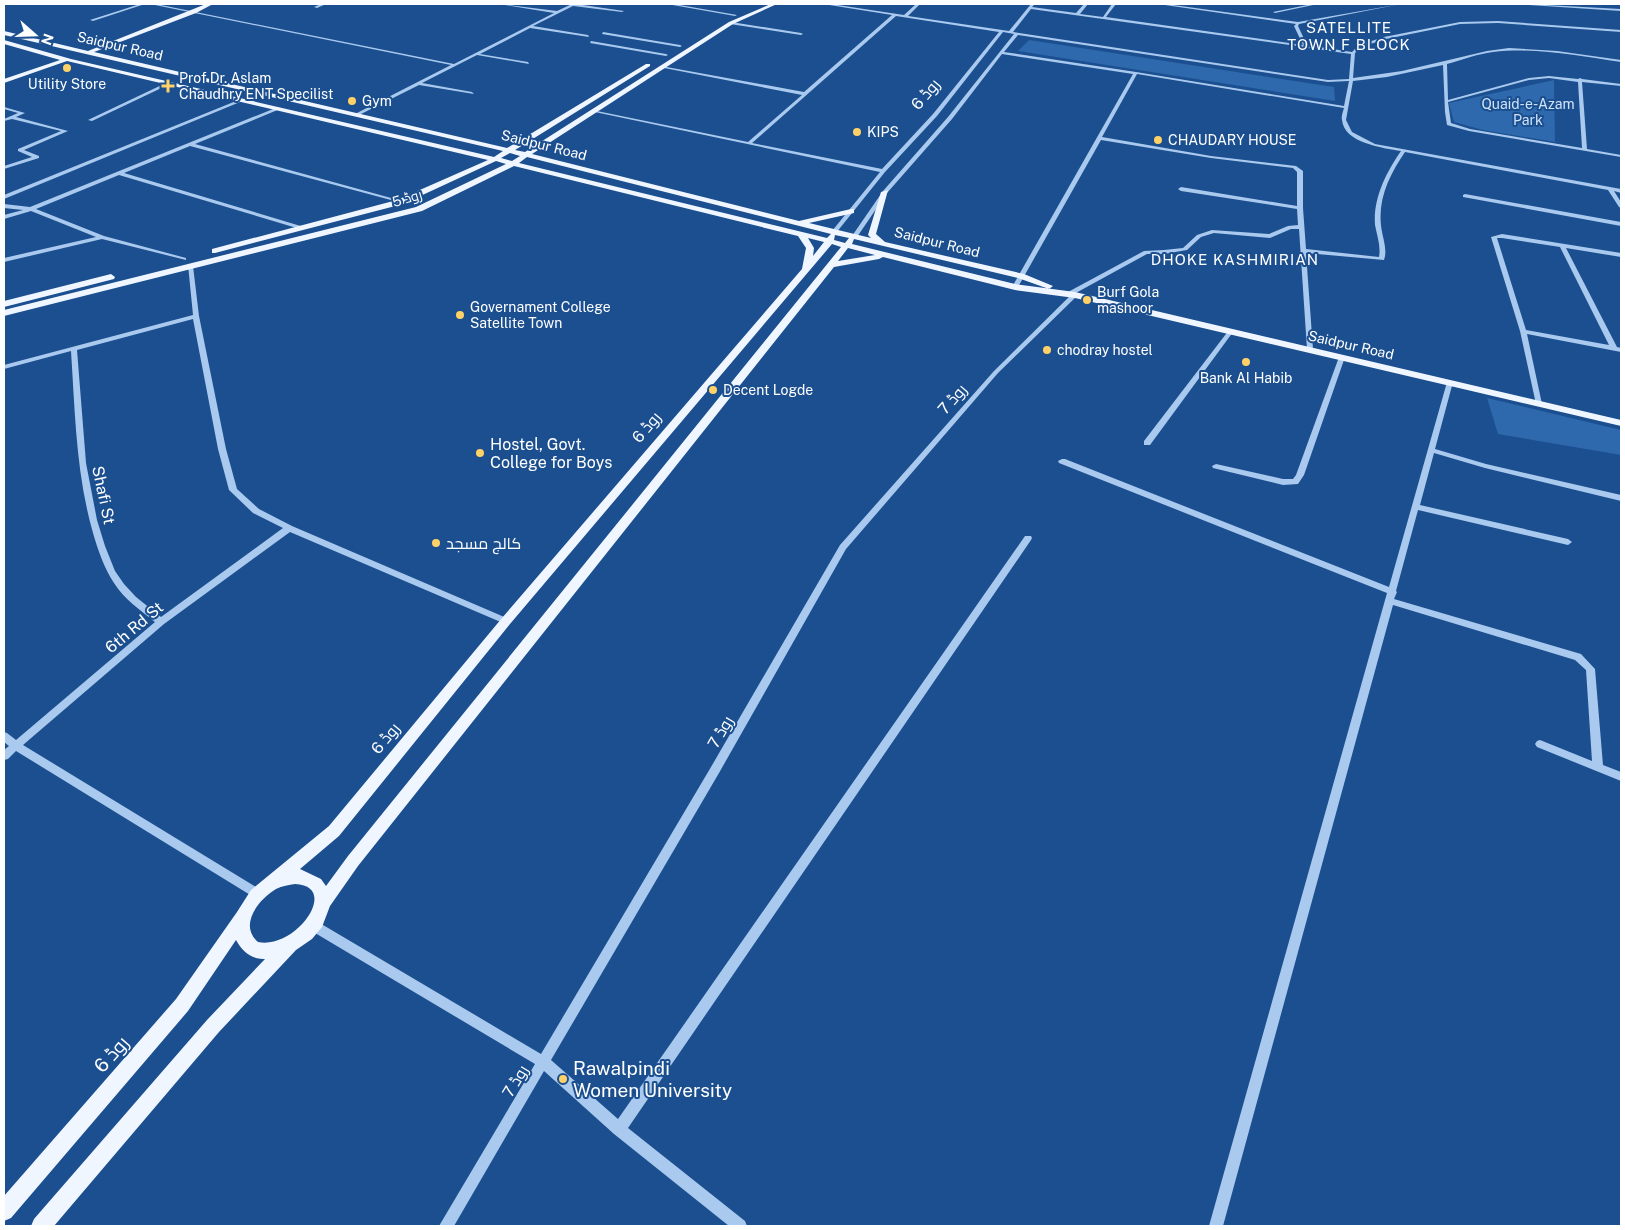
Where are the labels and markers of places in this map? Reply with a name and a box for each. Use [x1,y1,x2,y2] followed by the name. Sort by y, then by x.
[61,62,73,74] marker: Utility Store
[179,70,333,102] place label: Prof Dr. Aslam Chaudhry ENT Specilist
[28,76,106,92] place label: Utility Store
[161,79,175,93] marker: Prof Dr. Aslam Chaudhry ENT Specilist
[362,93,392,109] place label: Gym
[346,95,358,107] marker: Gym
[867,124,899,140] place label: KIPS
[851,126,863,138] marker: KIPS
[1168,132,1297,148] place label: CHAUDARY HOUSE
[1152,134,1164,146] marker: CHAUDARY HOUSE
[1097,284,1159,316] place label: Burf Gola mashoor
[1081,294,1093,306] marker: Burf Gola mashoor
[470,299,611,331] place label: Governament College Satellite Town
[454,309,466,321] marker: Governament College Satellite Town
[1057,342,1153,358] place label: chodray hostel
[1041,344,1053,356] marker: chodray hostel
[1240,356,1252,368] marker: Bank Al Habib
[1200,370,1292,386] place label: Bank Al Habib
[723,382,813,398] place label: Decent Logde
[707,384,719,396] marker: Decent Logde
[490,435,612,472] place label: Hostel, Govt. College for Boys
[474,447,486,459] marker: Hostel, Govt. College for Boys
[446,534,521,555] place label: کالج مسجد
[430,537,442,549] marker: کالج مسجد
[573,1057,732,1101] place label: Rawalpindi Women University
[557,1073,569,1085] marker: Rawalpindi Women University

